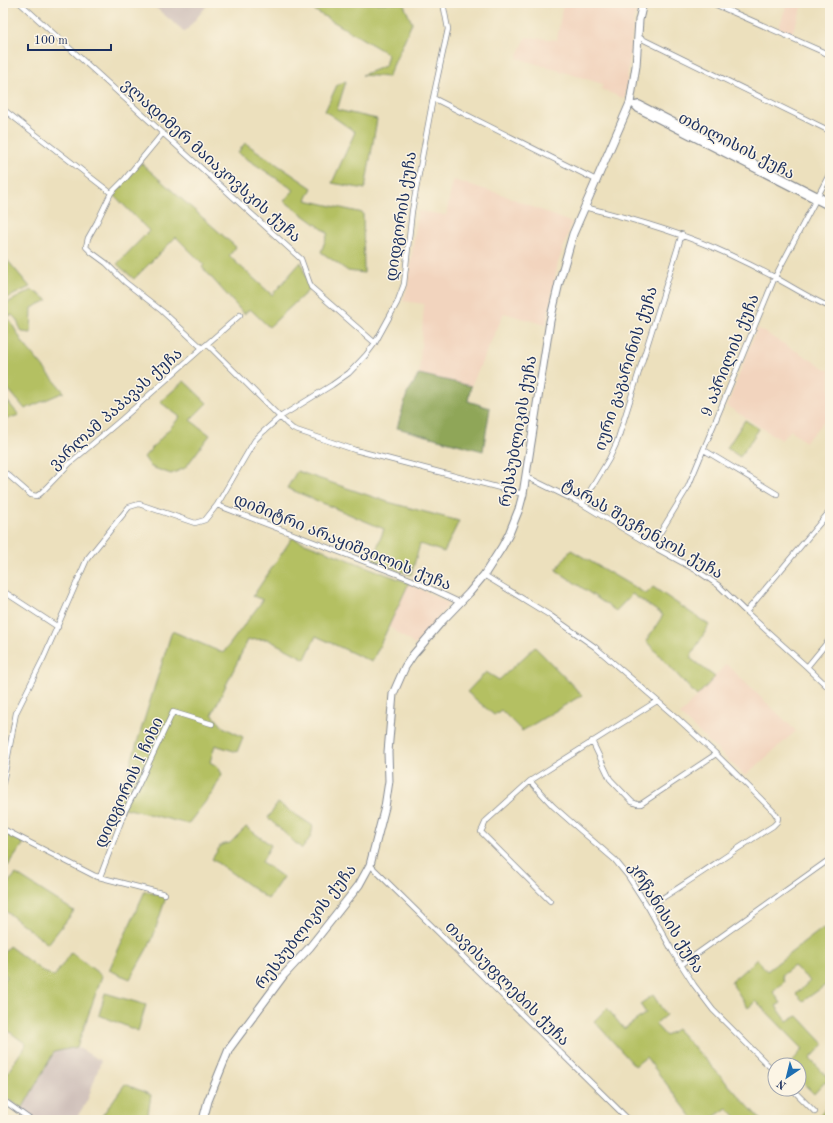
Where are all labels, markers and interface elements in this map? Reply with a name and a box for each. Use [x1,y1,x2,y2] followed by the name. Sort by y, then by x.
[28,26,111,52] scale bar
[34,35,68,47] text: 100 m
[118,77,303,246] street label: ვლადიმერ მაიაკოვსკის ქუჩა
[675,111,797,183] street label: თბილისის ქუჩა
[384,150,420,282] street label: დიდგორის ქუჩა
[592,284,661,453] street label: იური გაგარინის ქუჩა
[699,292,763,419] street label: 9 აპრილის ქუჩა
[47,346,186,473] street label: ვარლამ პაპავას ქუჩა
[498,355,540,508] street label: რესპუბლიკის ქუჩა
[559,476,726,582] street label: ტარას შევჩენკოს ქუჩა
[231,492,453,594] street label: დიმიტრი არაყიშვილის ქუჩა
[93,715,167,851] street label: დიდგორის I ჩიხი
[625,859,707,976] street label: კრწანისის ქუჩა
[253,862,360,993] street label: რესპუბლიკის ქუჩა
[441,919,572,1050] street label: თავისუფლების ქუჩა
[767,1057,807,1097] north arrow
[775,1077,789,1091] text: N

